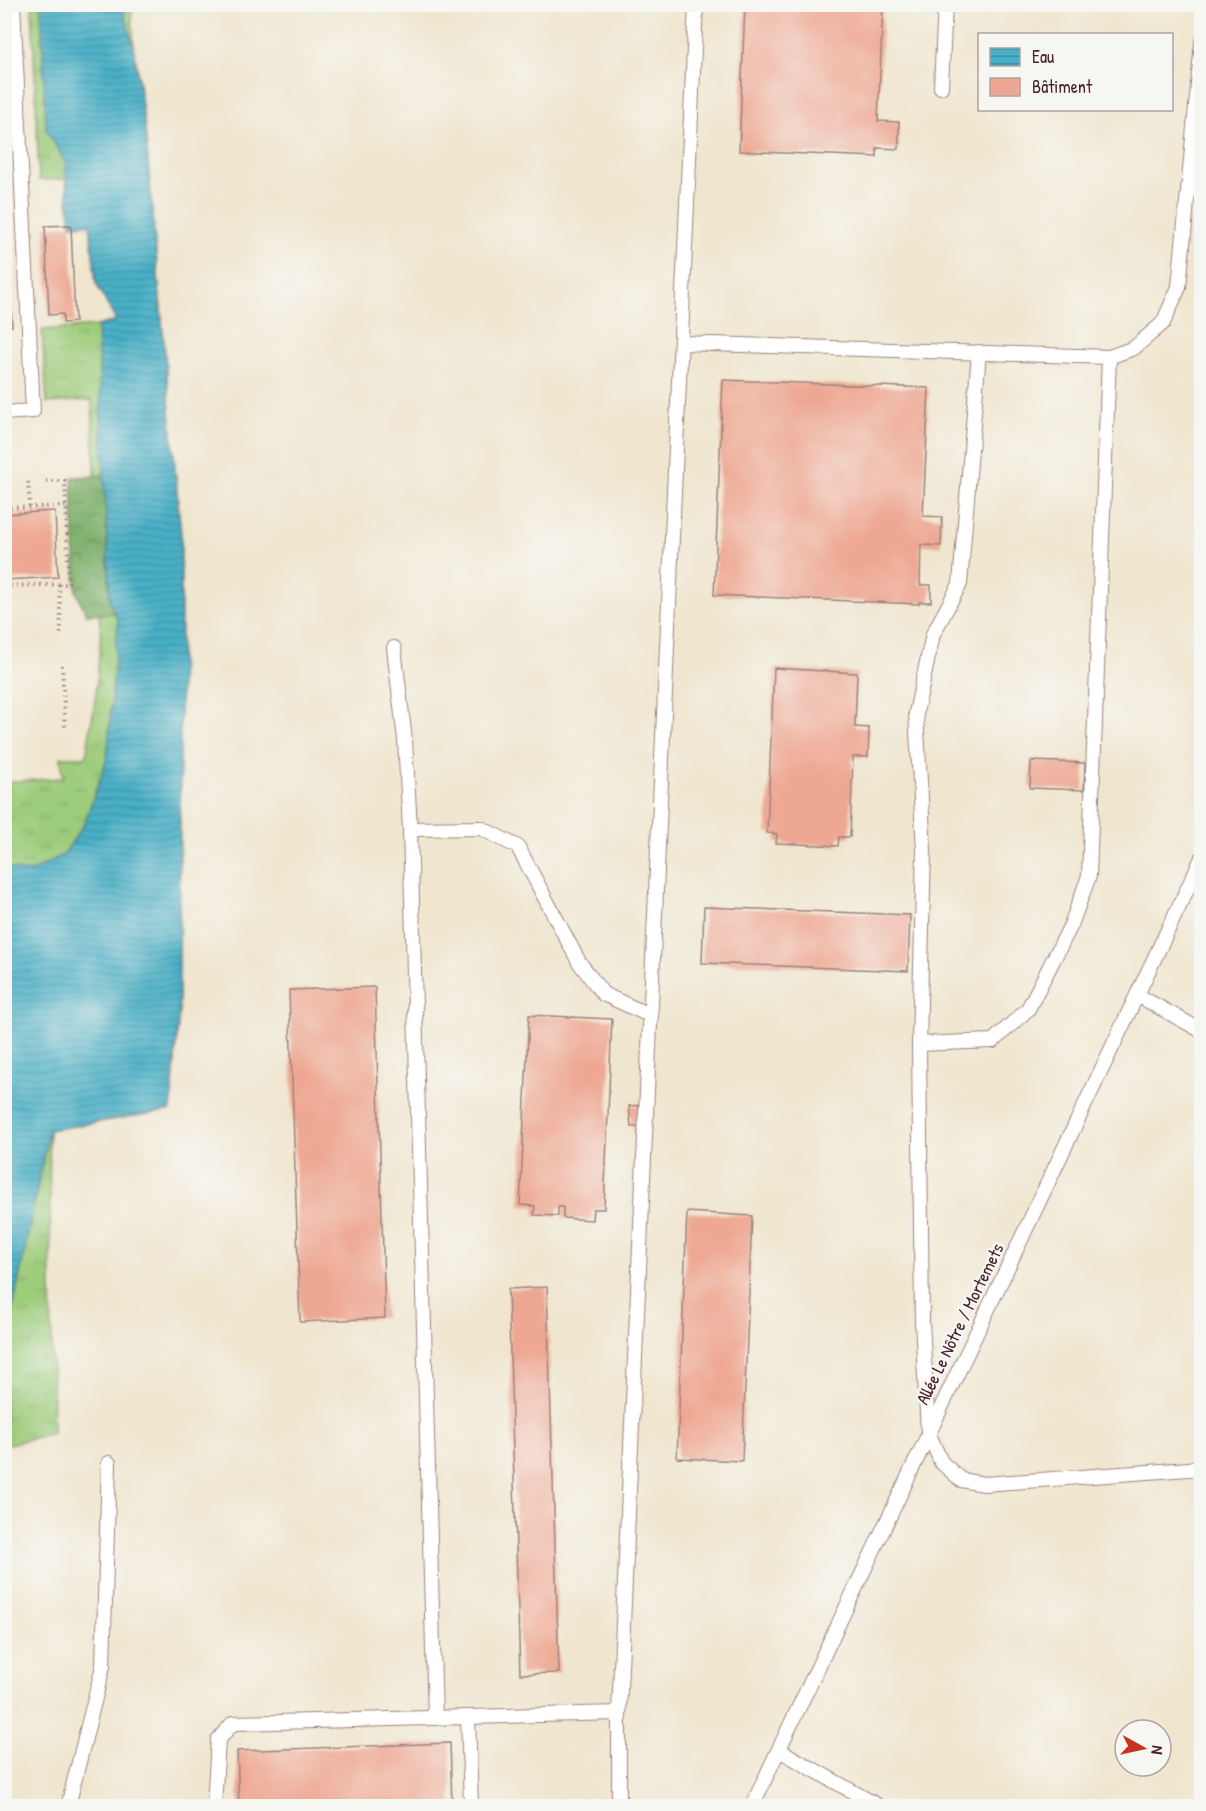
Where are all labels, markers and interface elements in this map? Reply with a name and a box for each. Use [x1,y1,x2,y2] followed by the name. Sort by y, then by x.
[978,33,1173,111] legend
[1032,44,1054,69] text: Eau
[1032,74,1093,99] text: Bâtiment
[910,1239,1010,1409] street label: Allée Le Nôtre / Mortemets
[1113,1718,1173,1778] north arrow
[1146,1744,1169,1756] text: N

